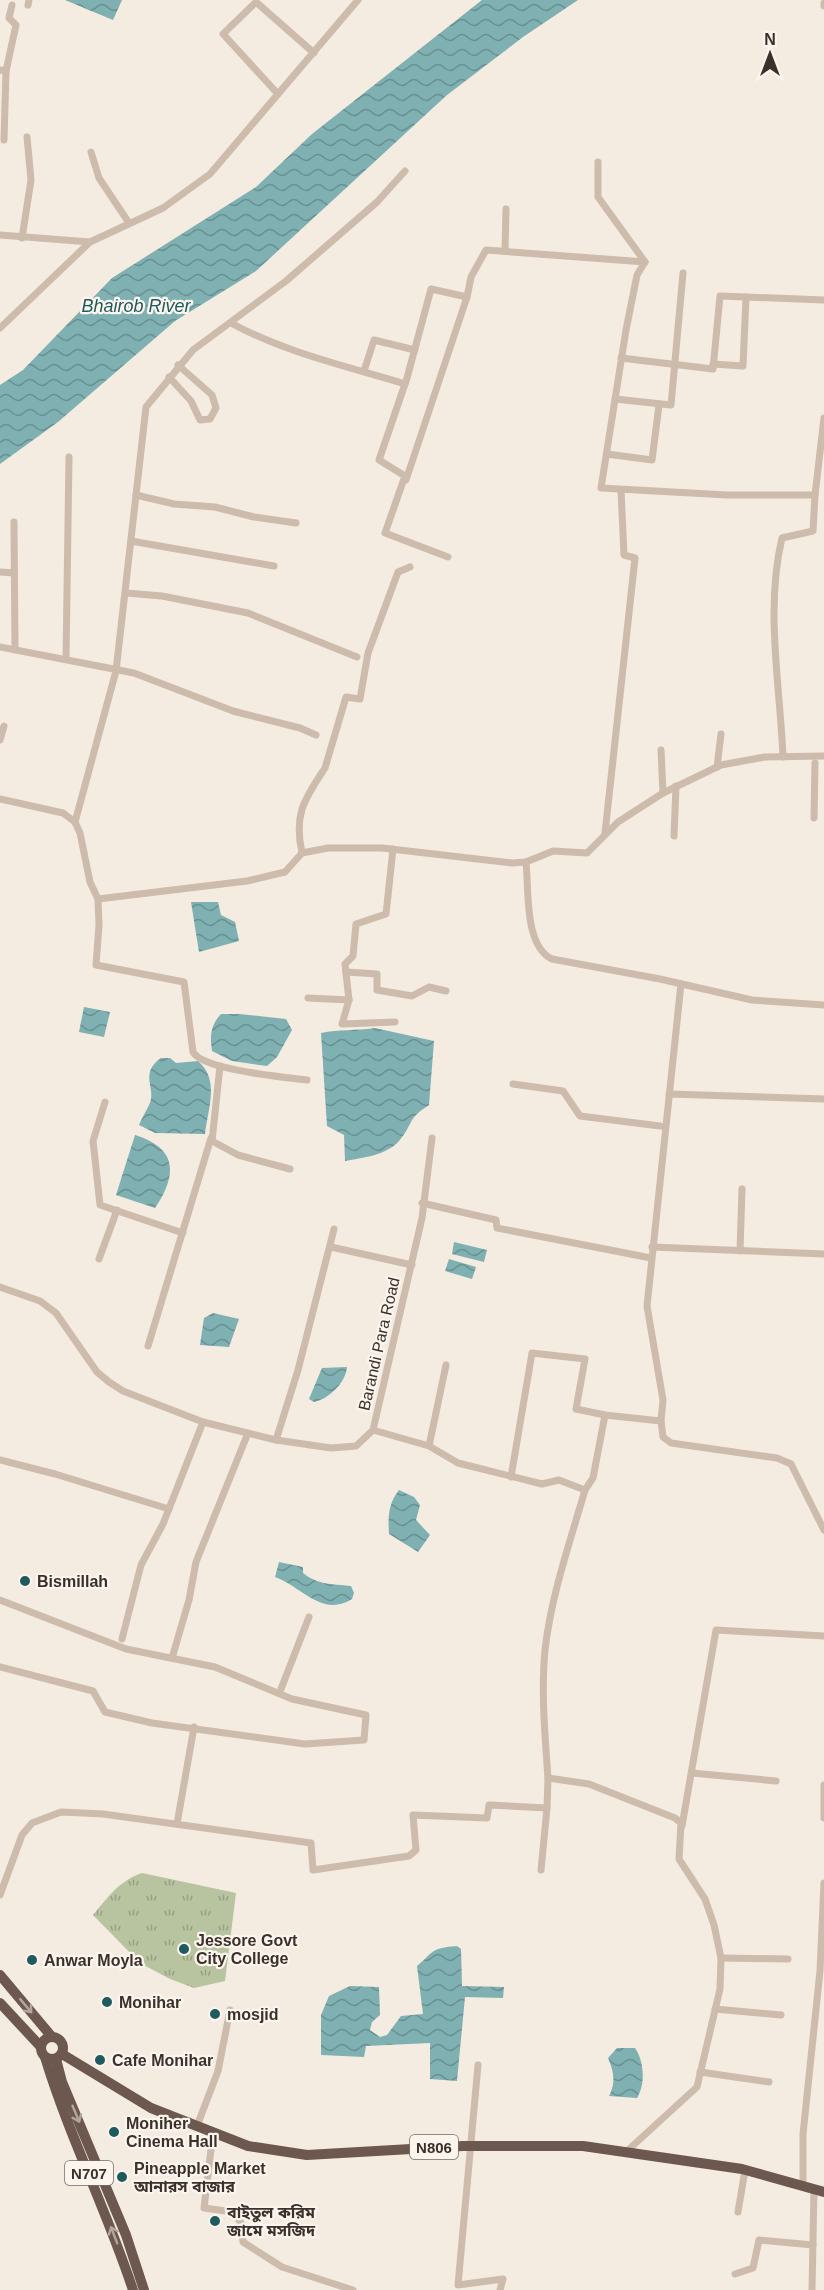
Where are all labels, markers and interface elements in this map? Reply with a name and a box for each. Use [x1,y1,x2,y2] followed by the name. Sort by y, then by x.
[740,24,800,84] north arrow
[764,31,776,48] text: N
[81,296,192,316] water label: Bhairob River
[355,1276,403,1412] street label: Barandi Para Road
[37,1573,108,1590] place label: Bismillah
[18,1574,32,1588] marker: Bismillah
[196,1932,298,1967] place label: Jessore Govt City College
[177,1942,191,1956] marker: Jessore Govt City College
[44,1952,143,1969] place label: Anwar Moyla
[25,1953,39,1967] marker: Anwar Moyla
[119,1994,181,2011] place label: Monihar
[100,1995,114,2009] marker: Monihar
[19,1998,33,2013] one-way arrow
[227,2006,279,2023] place label: mosjid
[208,2007,222,2021] marker: mosjid
[112,2052,213,2069] place label: Cafe Monihar
[93,2053,107,2067] marker: Cafe Monihar
[70,2104,82,2122] one-way arrow
[126,2115,218,2150] place label: Moniher Cinema Hall
[107,2125,121,2139] marker: Moniher Cinema Hall
[410,2135,458,2159] road number: N806
[133,2160,266,2195] place label: Pineapple Market আনারস বাজার
[65,2161,113,2185] road number: N707
[115,2170,129,2184] marker: Pineapple Market আনারস বাজার
[226,2204,316,2239] place label: বাইতুল করিম জামে মসজিদ
[208,2214,222,2228] marker: বাইতুল করিম জামে মসজিদ
[108,2226,119,2244] one-way arrow

